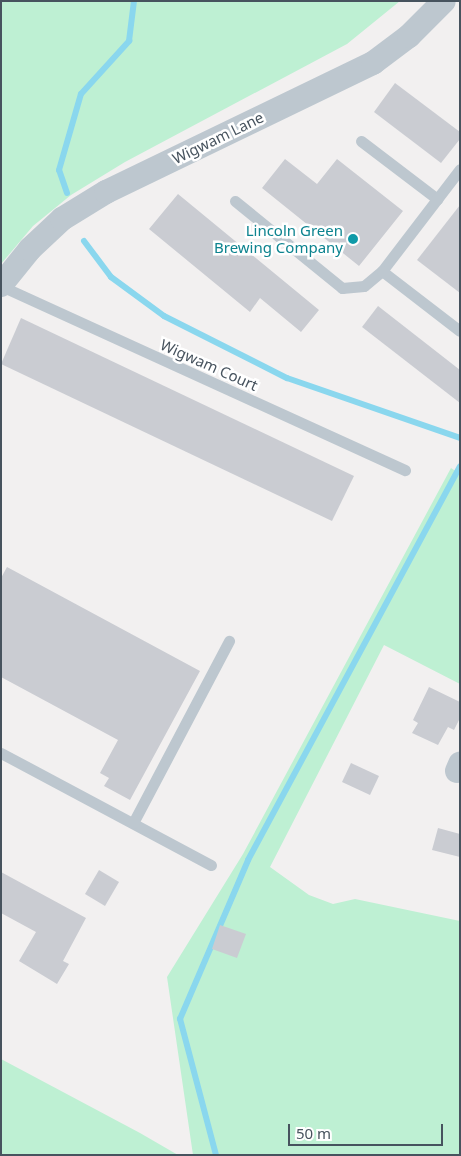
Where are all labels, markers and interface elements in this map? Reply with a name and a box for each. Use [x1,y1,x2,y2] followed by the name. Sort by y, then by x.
[169,108,267,168] street label: Wigwam Lane
[214,221,343,256] place label: Lincoln Green Brewing Company
[347,233,359,245] marker: Lincoln Green Brewing Company
[158,336,260,394] street label: Wigwam Court
[291,1114,446,1146] scale bar
[296,1123,331,1143] text: 50 m

